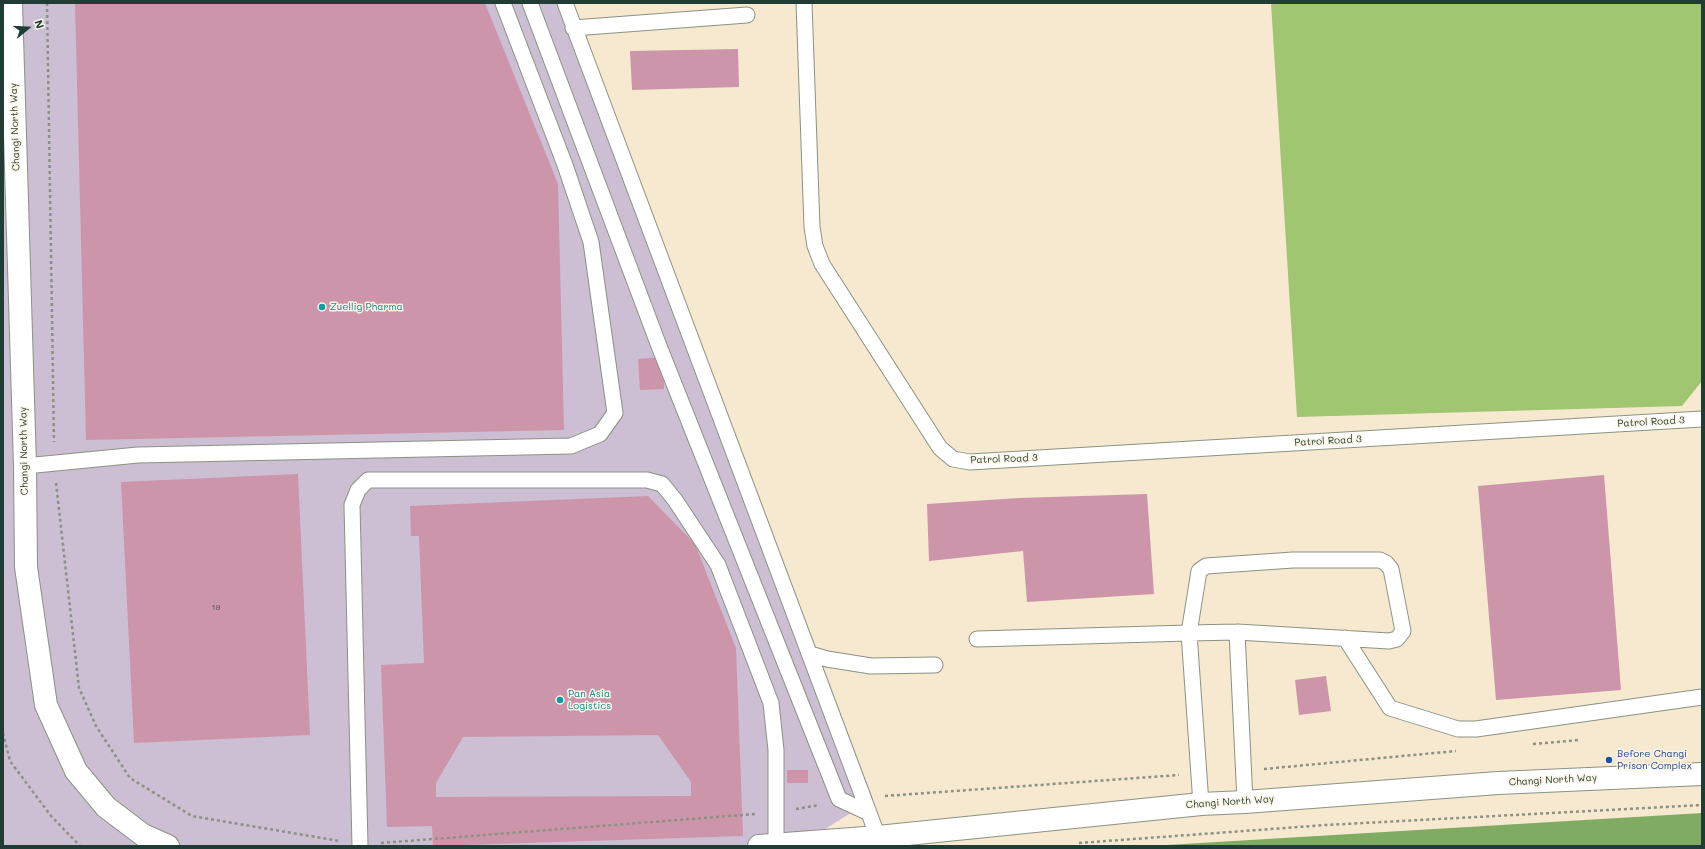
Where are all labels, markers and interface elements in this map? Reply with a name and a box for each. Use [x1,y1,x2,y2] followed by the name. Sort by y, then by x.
[8,8,48,48] north arrow
[31,18,48,30] text: N
[7,83,23,171] street label: Changi North Way
[330,301,403,313] place label: Zuellig Pharma
[317,302,327,312] marker: Zuellig Pharma
[17,407,31,495] street label: Changi North Way
[1617,414,1685,430] street label: Patrol Road 3
[1294,433,1362,449] street label: Patrol Road 3
[970,452,1038,466] street label: Patrol Road 3
[212,603,220,613] house number: 19
[568,688,611,712] place label: Pan Asia Logistics
[555,695,565,705] marker: Pan Asia Logistics
[1617,748,1692,772] place label: Before Changi Prison Complex
[1604,755,1614,765] marker: Before Changi Prison Complex
[1509,772,1597,788] street label: Changi North Way
[1185,793,1275,811] street label: Changi North Way

